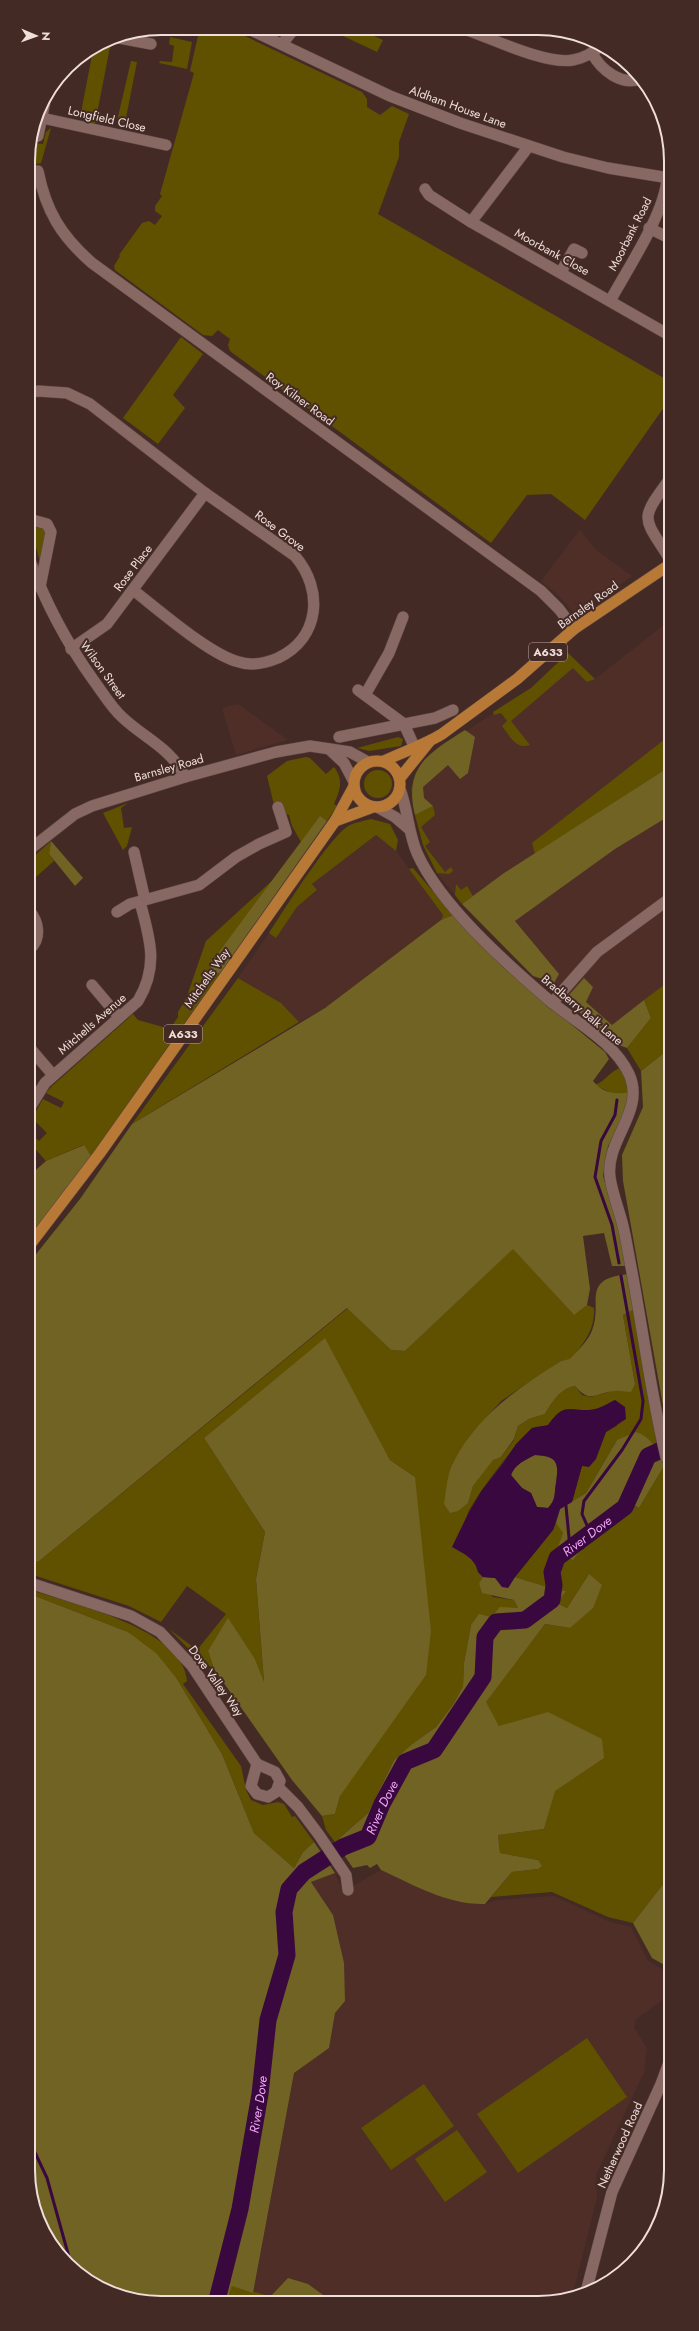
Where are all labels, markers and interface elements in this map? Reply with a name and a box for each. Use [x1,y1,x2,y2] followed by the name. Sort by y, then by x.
[16,16,56,56] north arrow
[38,32,54,41] text: N
[407,81,509,133] street label: Aldham House Lane
[66,101,148,137] street label: Longfield Close
[604,194,656,274] street label: Moorbank Road
[511,224,593,280] street label: Moorbank Close
[262,368,338,430] street label: Roy Kilner Road
[251,506,309,556] street label: Rose Grove
[109,541,157,595] street label: Rose Place
[554,577,622,633] street label: Barnsley Road
[76,637,130,703] street label: Wilson Street
[529,643,567,661] road number: A633
[132,750,206,786] street label: Barnsley Road
[180,944,235,1012] street label: Mitchells Way
[537,970,627,1050] street label: Bradberry Balk Lane
[54,989,130,1059] street label: Mitchells Avenue
[164,1025,202,1043] road number: A633
[558,1511,616,1561] water label: River Dove
[184,1642,248,1721] street label: Dove Valley Way
[361,1776,403,1837] water label: River Dove
[244,2074,271,2134] water label: River Dove
[593,2099,647,2191] street label: Netherwood Road

